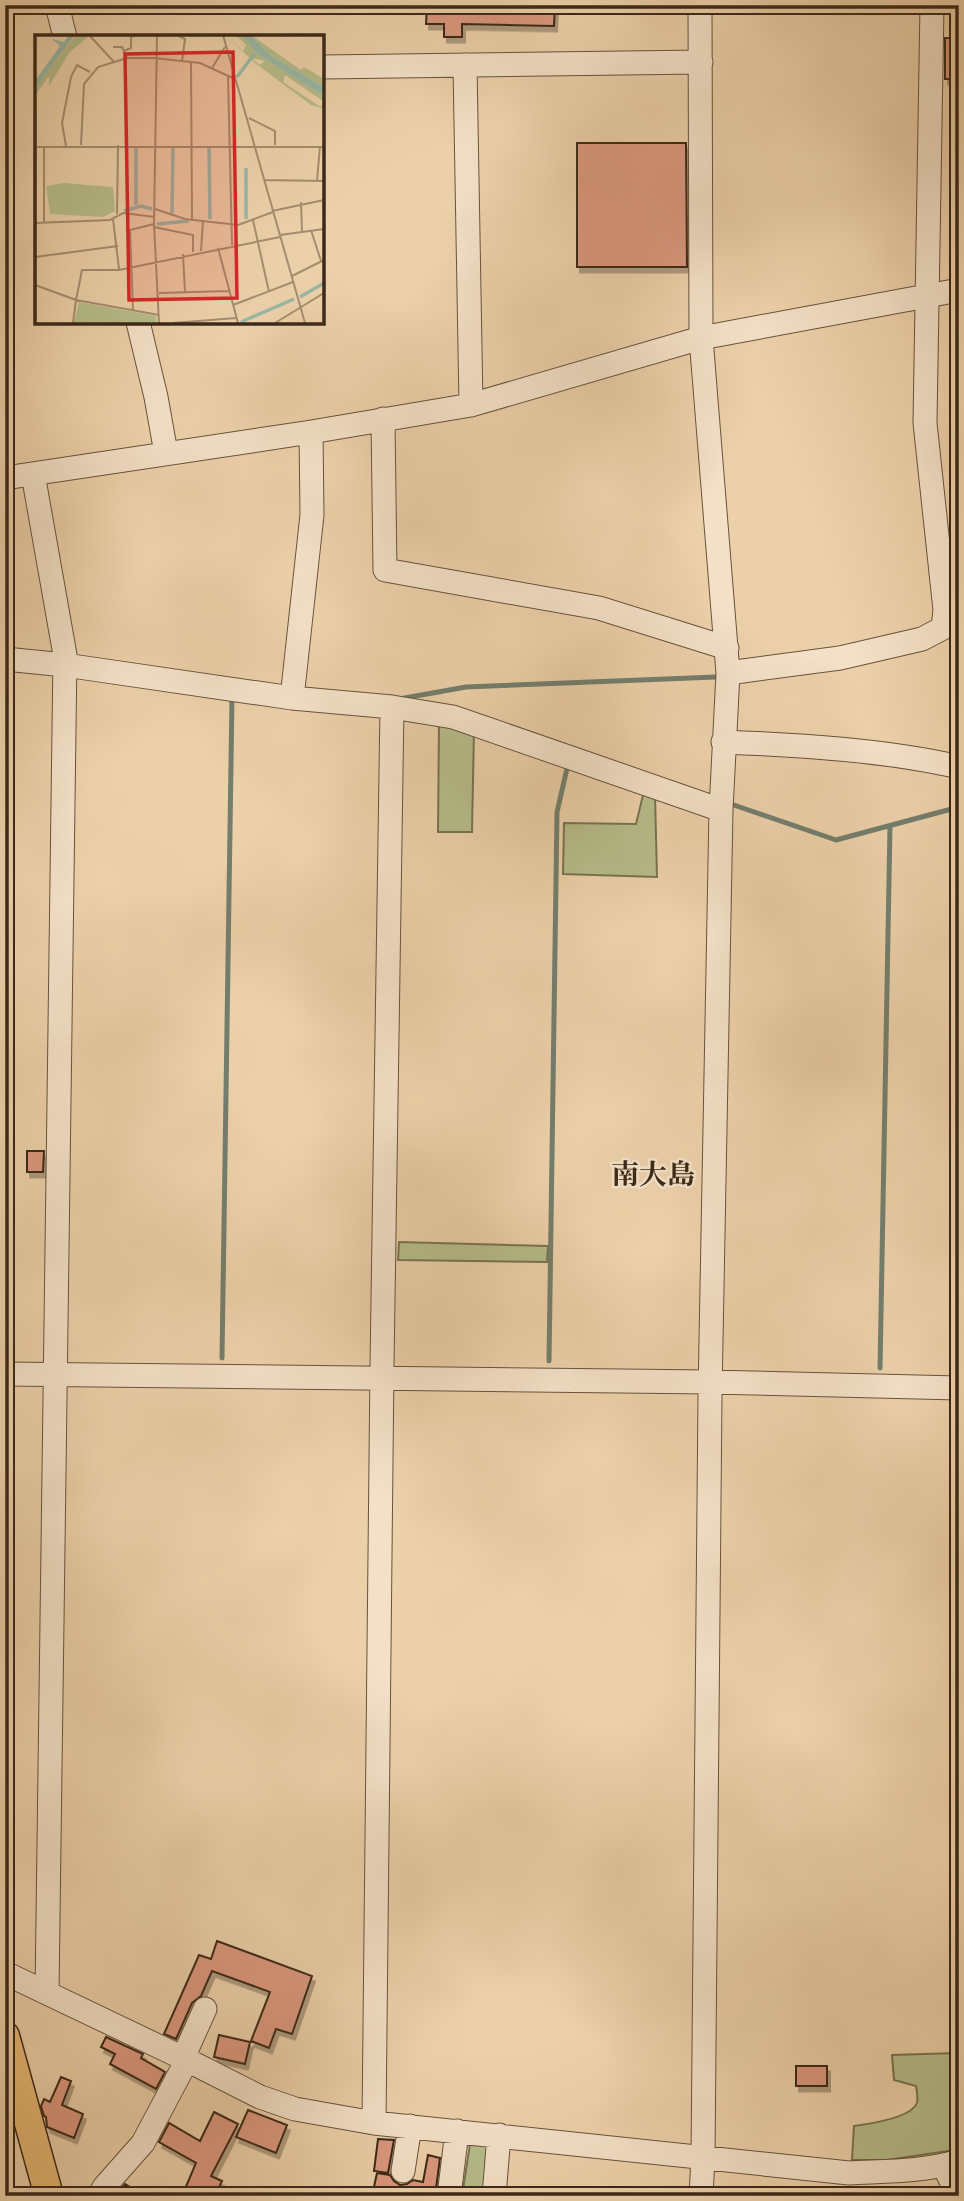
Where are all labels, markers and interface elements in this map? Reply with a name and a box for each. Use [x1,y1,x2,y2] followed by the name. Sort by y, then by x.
[35,35,324,324] inset map
[611,1157,695,1197] district label: 南大島

